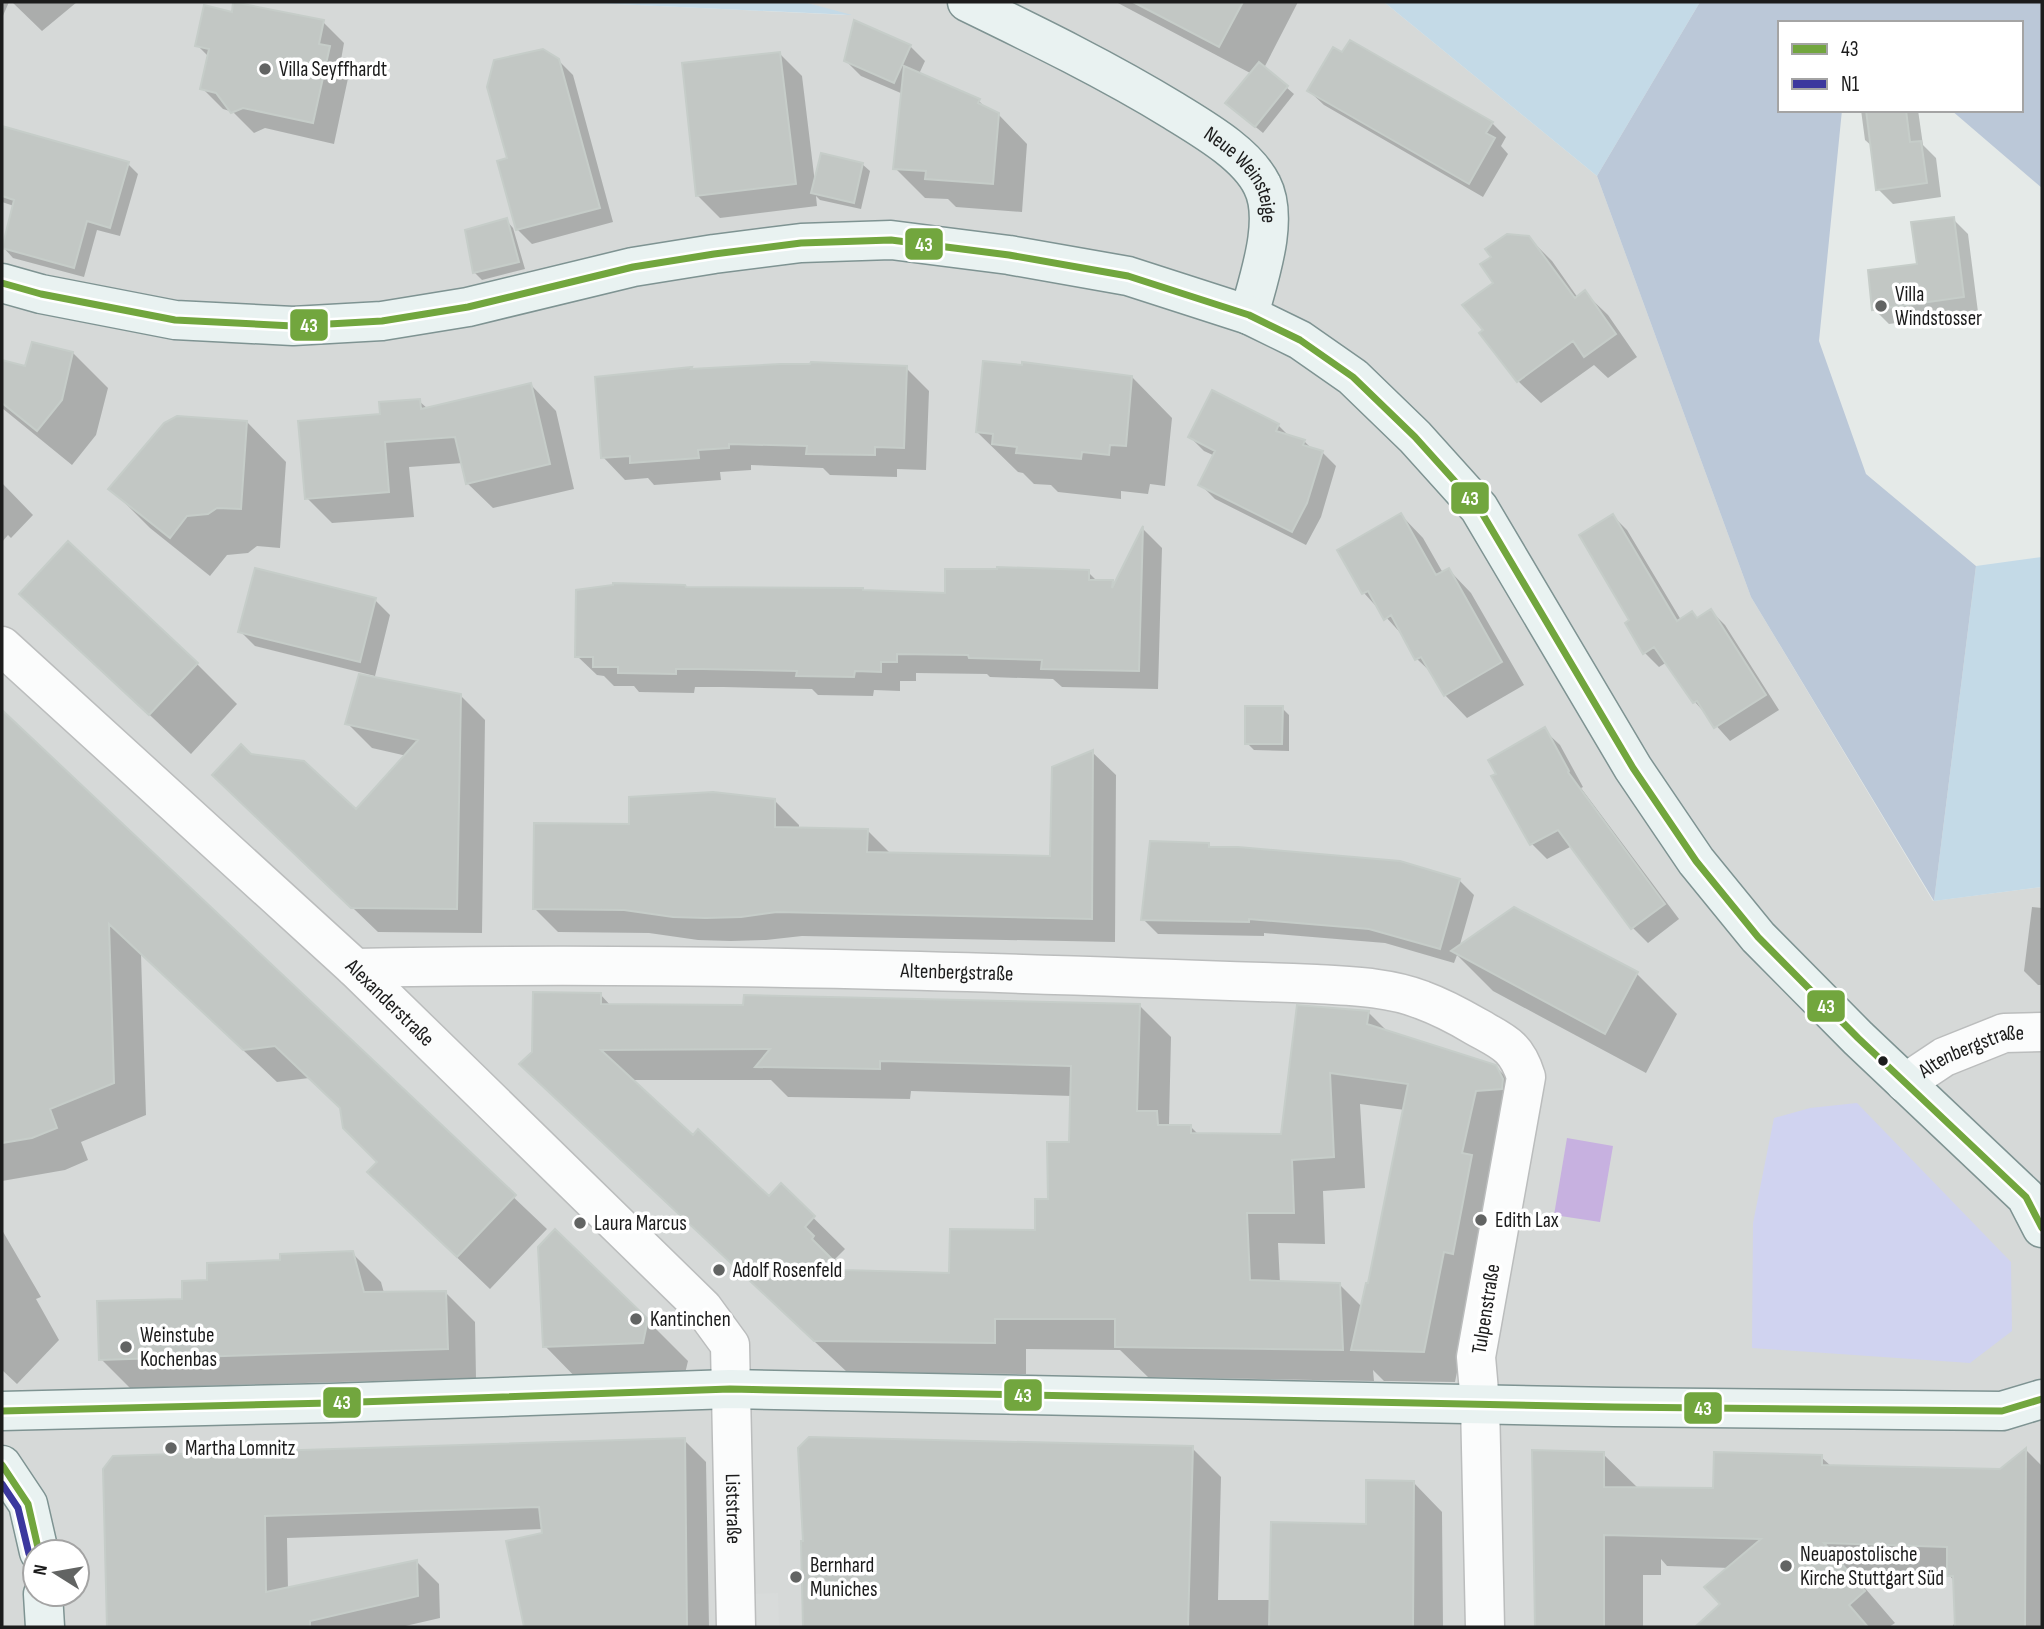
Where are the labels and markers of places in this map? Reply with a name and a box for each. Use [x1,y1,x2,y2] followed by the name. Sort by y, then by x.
[279,57,387,82] place label: Villa Seyffhardt
[257,61,273,77] marker: Villa Seyffhardt
[1895,282,1982,331] place label: Villa Windstosser
[1873,298,1889,314] marker: Villa Windstosser
[1876,1054,1890,1068] unlabelled marker
[1495,1208,1559,1233] place label: Edith Lax
[594,1211,687,1236] place label: Laura Marcus
[1473,1212,1489,1228] marker: Edith Lax
[572,1215,588,1231] marker: Laura Marcus
[732,1258,842,1283] place label: Adolf Rosenfeld
[711,1262,727,1278] marker: Adolf Rosenfeld
[650,1307,731,1332] place label: Kantinchen
[628,1311,644,1327] marker: Kantinchen
[140,1323,217,1372] place label: Weinstube Kochenbas
[118,1339,134,1355] marker: Weinstube Kochenbas
[185,1436,296,1461] place label: Martha Lomnitz
[163,1440,179,1456] marker: Martha Lomnitz
[1800,1542,1944,1591] place label: Neuapostolische Kirche Stuttgart Süd
[810,1553,878,1602] place label: Bernhard Muniches
[1778,1558,1794,1574] marker: Neuapostolische Kirche Stuttgart Süd
[788,1569,804,1585] marker: Bernhard Muniches

